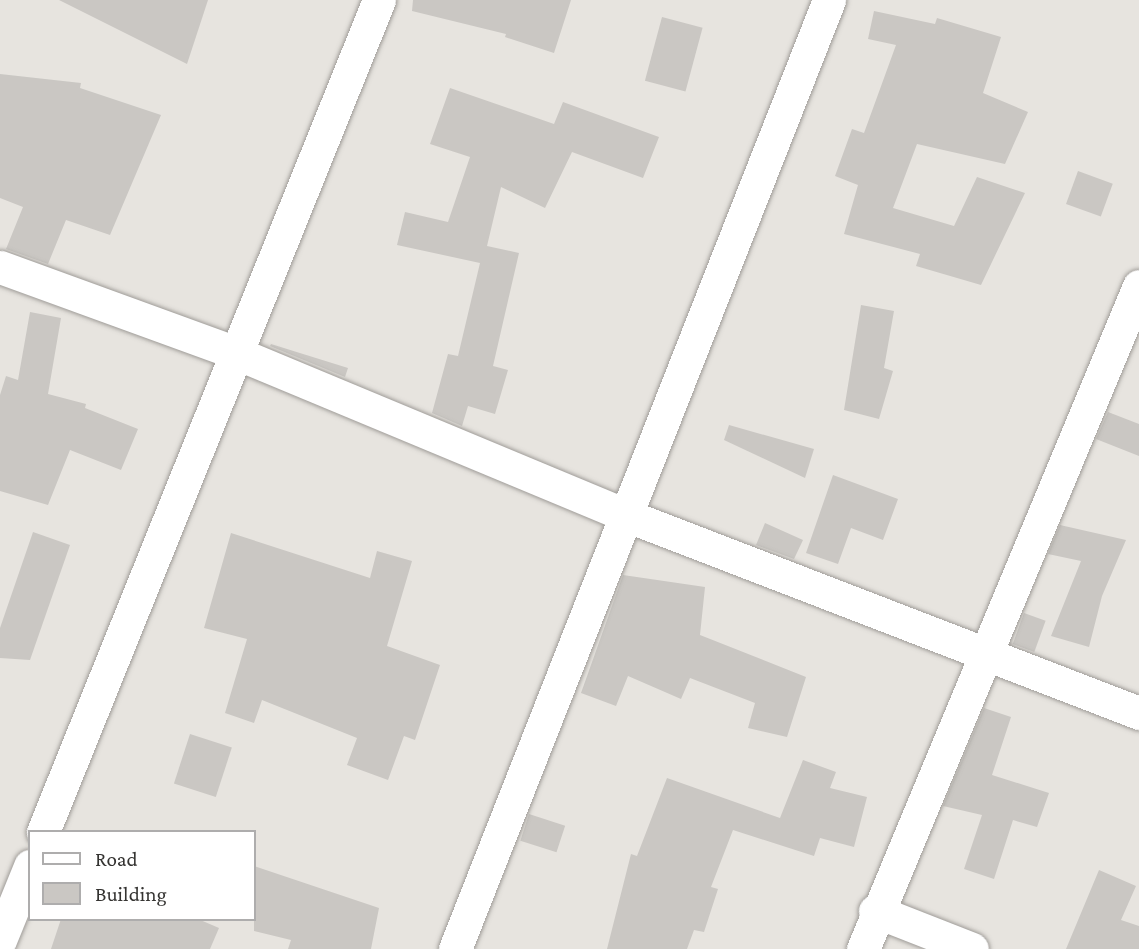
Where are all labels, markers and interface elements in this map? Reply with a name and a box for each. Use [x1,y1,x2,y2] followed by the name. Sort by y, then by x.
[28,830,256,921] legend
[95,847,138,871] text: Road
[95,882,167,906] text: Building

